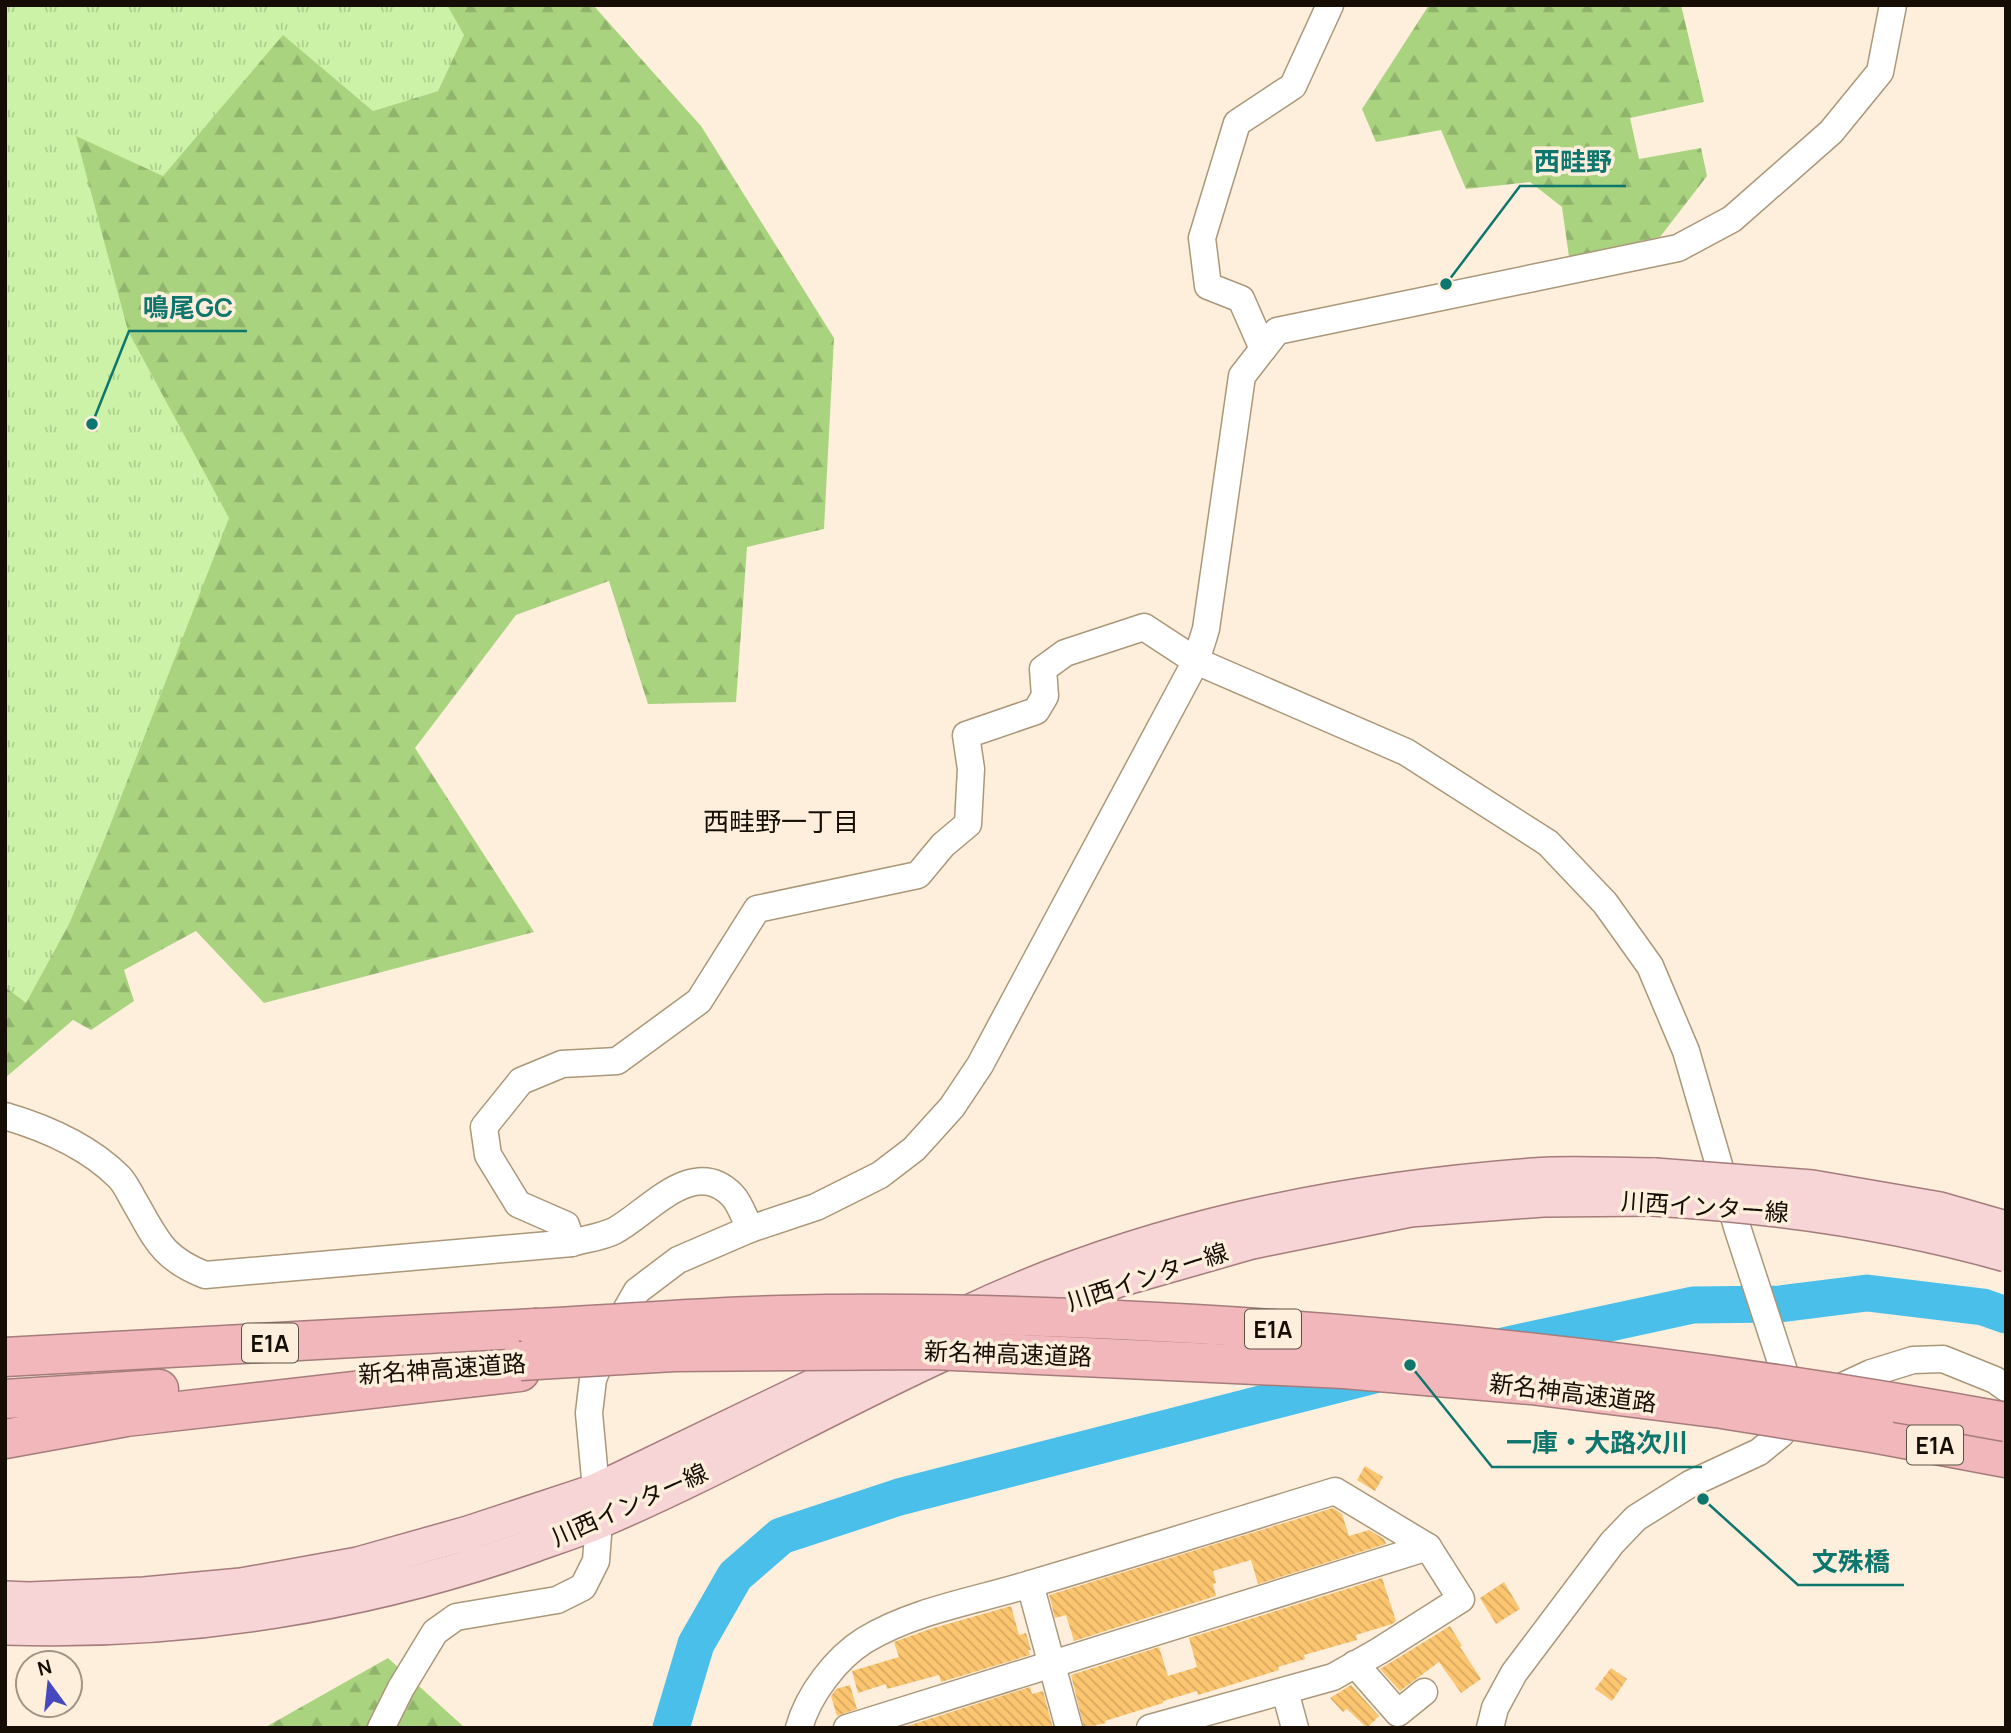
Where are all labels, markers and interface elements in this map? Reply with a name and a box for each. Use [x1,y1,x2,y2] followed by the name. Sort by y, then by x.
[1520,139,1626,186] callout: 西畦野
[1534,143,1612,179] text: 西畦野
[129,284,247,331] callout: 鳴尾GC
[143,289,233,325] text: 鳴尾GC
[703,803,859,839] district label: 西畦野一丁目
[1620,1184,1790,1228] street label: 川西インター線
[1062,1234,1232,1318] street label: 川西インター線
[1245,1310,1301,1348] road number: E1A
[242,1324,298,1362] road number: E1A
[923,1334,1093,1372] street label: 新名神高速道路
[357,1346,527,1390] street label: 新名神高速道路
[1488,1365,1658,1419] street label: 新名神高速道路
[1492,1420,1702,1467] callout: 一庫・大路次川
[1506,1424,1688,1460] text: 一庫・大路次川
[1907,1426,1963,1464] road number: E1A
[546,1455,712,1553] street label: 川西インター線
[1798,1538,1904,1585] callout: 文殊橋
[1812,1543,1890,1579] text: 文殊橋
[14,1649,84,1719] north arrow
[35,1653,55,1682] text: N

